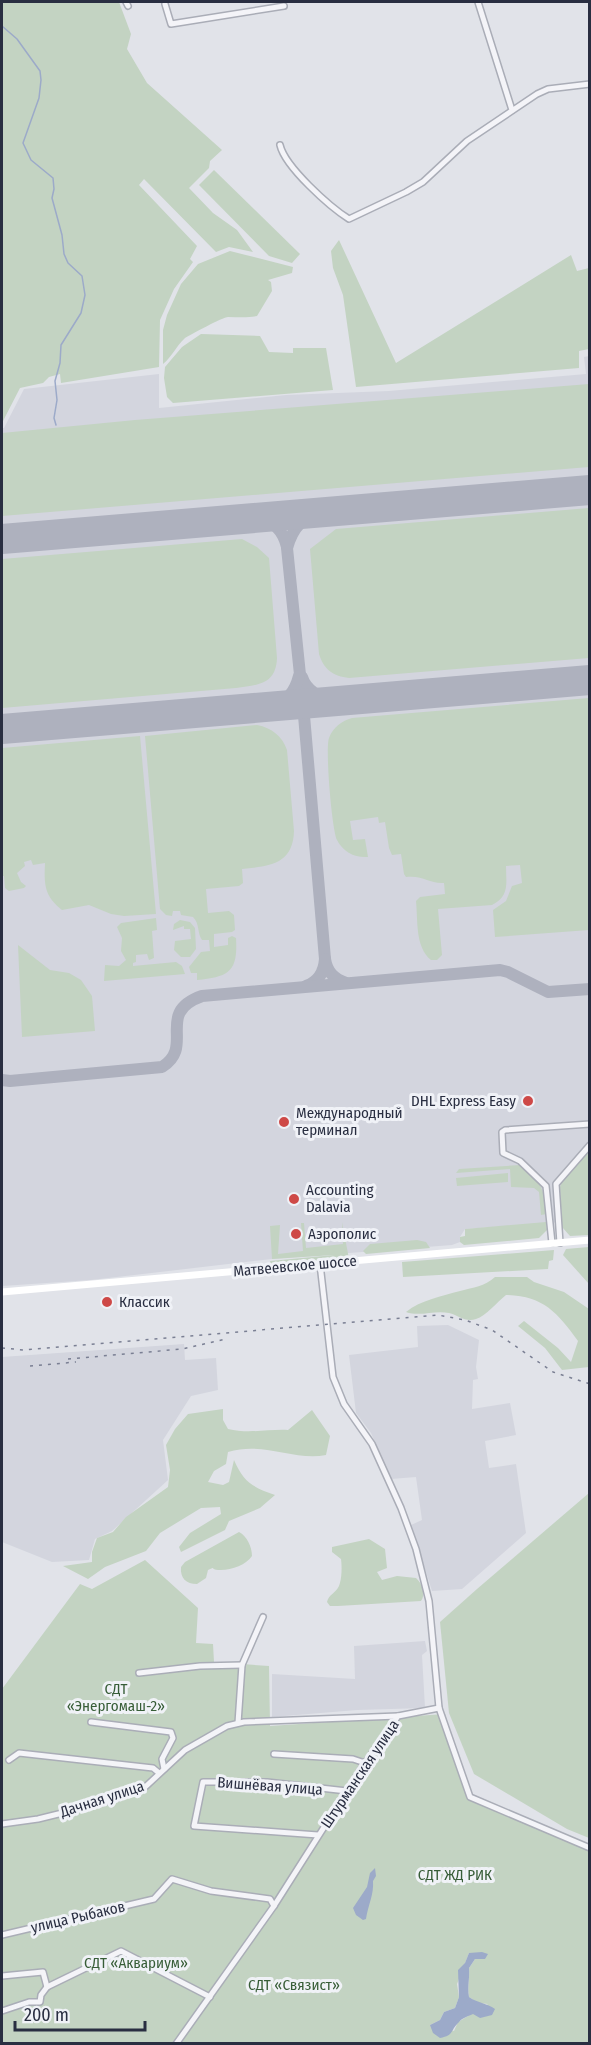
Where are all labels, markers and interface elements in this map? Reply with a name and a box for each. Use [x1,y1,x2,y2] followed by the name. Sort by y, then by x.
[411,1092,516,1110] place label: DHL Express Easy
[521,1094,535,1108] marker: DHL Express Easy
[296,1104,402,1139] place label: Международный терминал
[277,1115,291,1129] marker: Международный терминал
[306,1181,373,1216] place label: Accounting Dalavia
[287,1192,301,1206] marker: Accounting Dalavia
[308,1225,377,1243] place label: Аэрополис
[289,1227,303,1241] marker: Аэрополис
[232,1252,358,1280] street label: Матвеевское шоссе
[119,1293,170,1311] place label: Классик
[100,1295,114,1309] marker: Классик
[67,1680,165,1715] park label: СДТ «Энергомаш-2»
[317,1716,403,1832] street label: Штурманская улица
[217,1773,323,1799] street label: Вишнёвая улица
[57,1777,146,1821] street label: Дачная улица
[418,1866,492,1884] park label: СДТ ЖД РИК
[29,1897,127,1937] street label: улица Рыбаков
[84,1954,188,1972] park label: СДТ «Аквариум»
[248,1976,340,1994] park label: СДТ «Связист»
[15,1994,146,2032] scale bar
[24,2004,69,2026] text: 200 m

